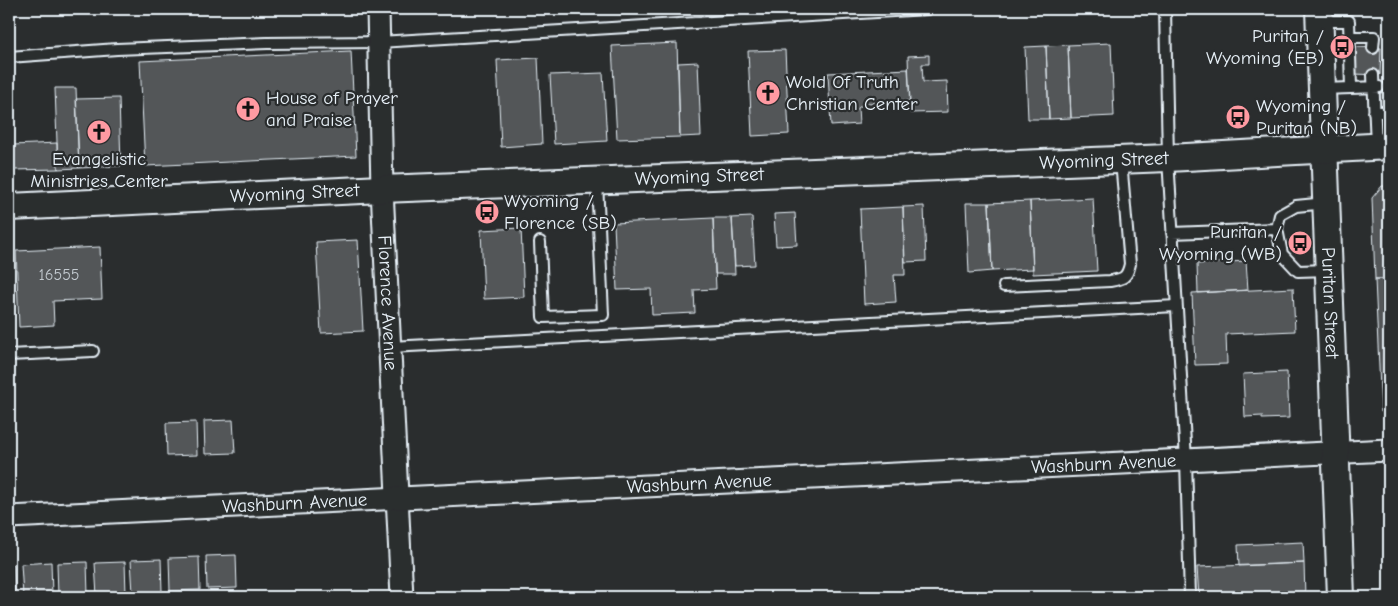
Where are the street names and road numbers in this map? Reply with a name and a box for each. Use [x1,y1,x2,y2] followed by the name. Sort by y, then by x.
[1039,147,1170,174] street label: Wyoming Street
[634,163,765,190] street label: Wyoming Street
[230,179,360,207] street label: Wyoming Street
[373,235,402,371] street label: Florence Avenue
[1317,247,1343,359] street label: Puritan Street
[1031,449,1177,478] street label: Washburn Avenue
[626,469,772,498] street label: Washburn Avenue
[222,489,368,518] street label: Washburn Avenue

